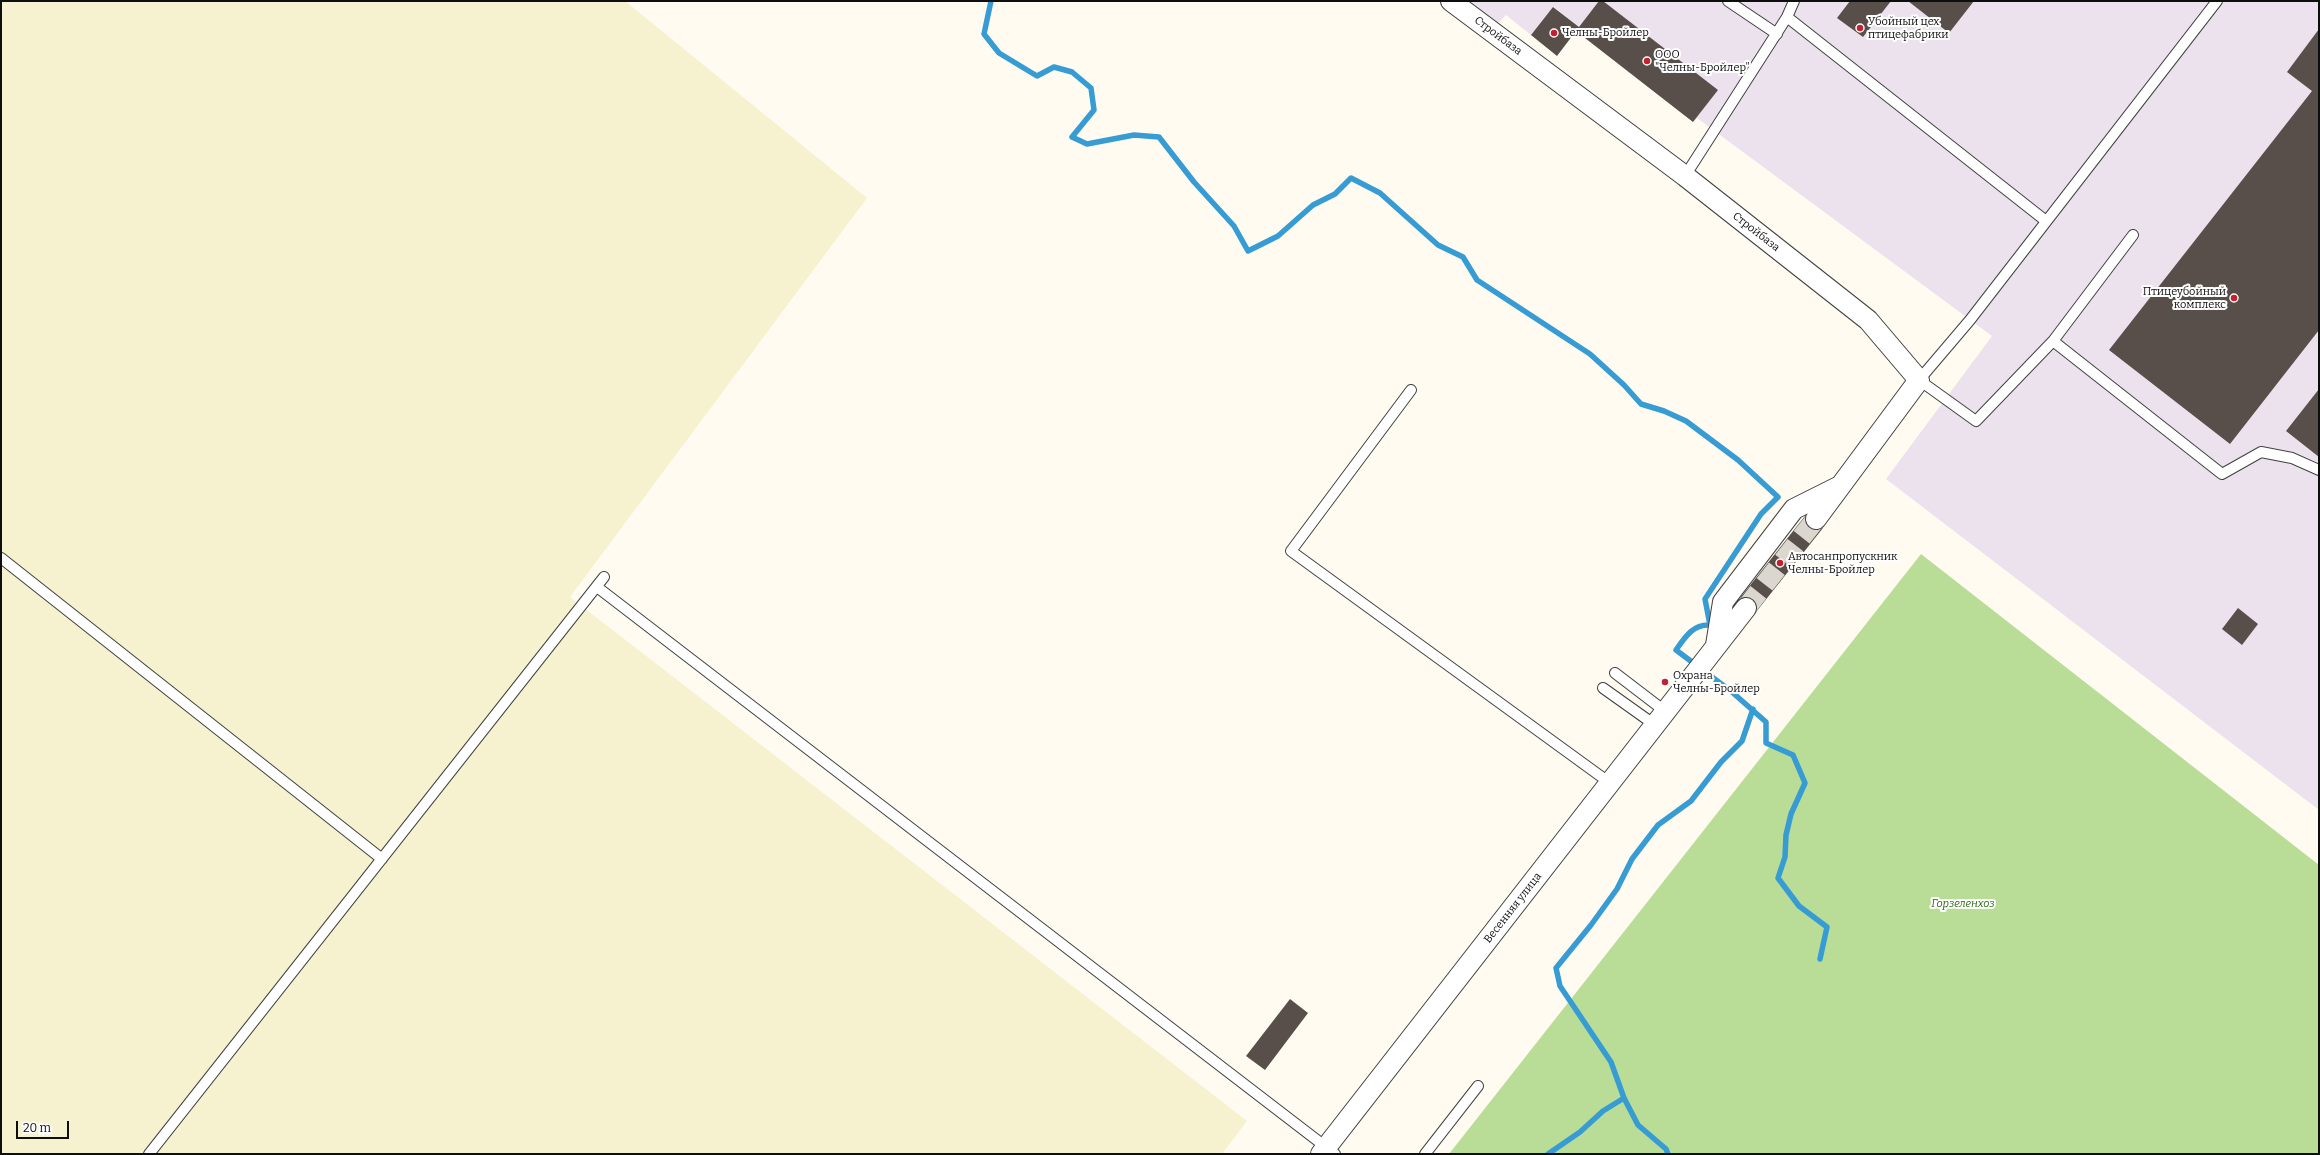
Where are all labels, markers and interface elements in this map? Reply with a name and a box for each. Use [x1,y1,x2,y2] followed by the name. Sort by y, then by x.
[1472,14,1524,58] street label: Стройбаза
[1868,15,1949,41] place label: Убойный цех птицефабрики
[1855,23,1865,33] marker: Убойный цех птицефабрики
[1562,26,1649,40] place label: Челны-Бройлер
[1549,28,1559,38] marker: Челны-Бройлер
[1655,48,1750,74] place label: ООО "Челны-Бройлер"
[1642,56,1652,66] marker: ООО "Челны-Бройлер"
[1730,210,1782,254] street label: Стройбаза
[2143,285,2226,311] place label: Птицеубойный комплекс
[2229,293,2239,303] marker: Птицеубойный комплекс
[1788,550,1898,576] place label: Автосанпропускник Челны-Бройлер
[1775,558,1785,568] marker: Автосанпропускник Челны-Бройлер
[1673,669,1760,695] place label: Охрана Челны-Бройлер
[1660,677,1670,687] marker: Охрана Челны-Бройлер
[1481,870,1545,946] street label: Весенняя улица
[1931,897,1995,911] park label: Горзеленхоз
[18,1113,71,1139] scale bar
[23,1121,51,1135] text: 20 m

